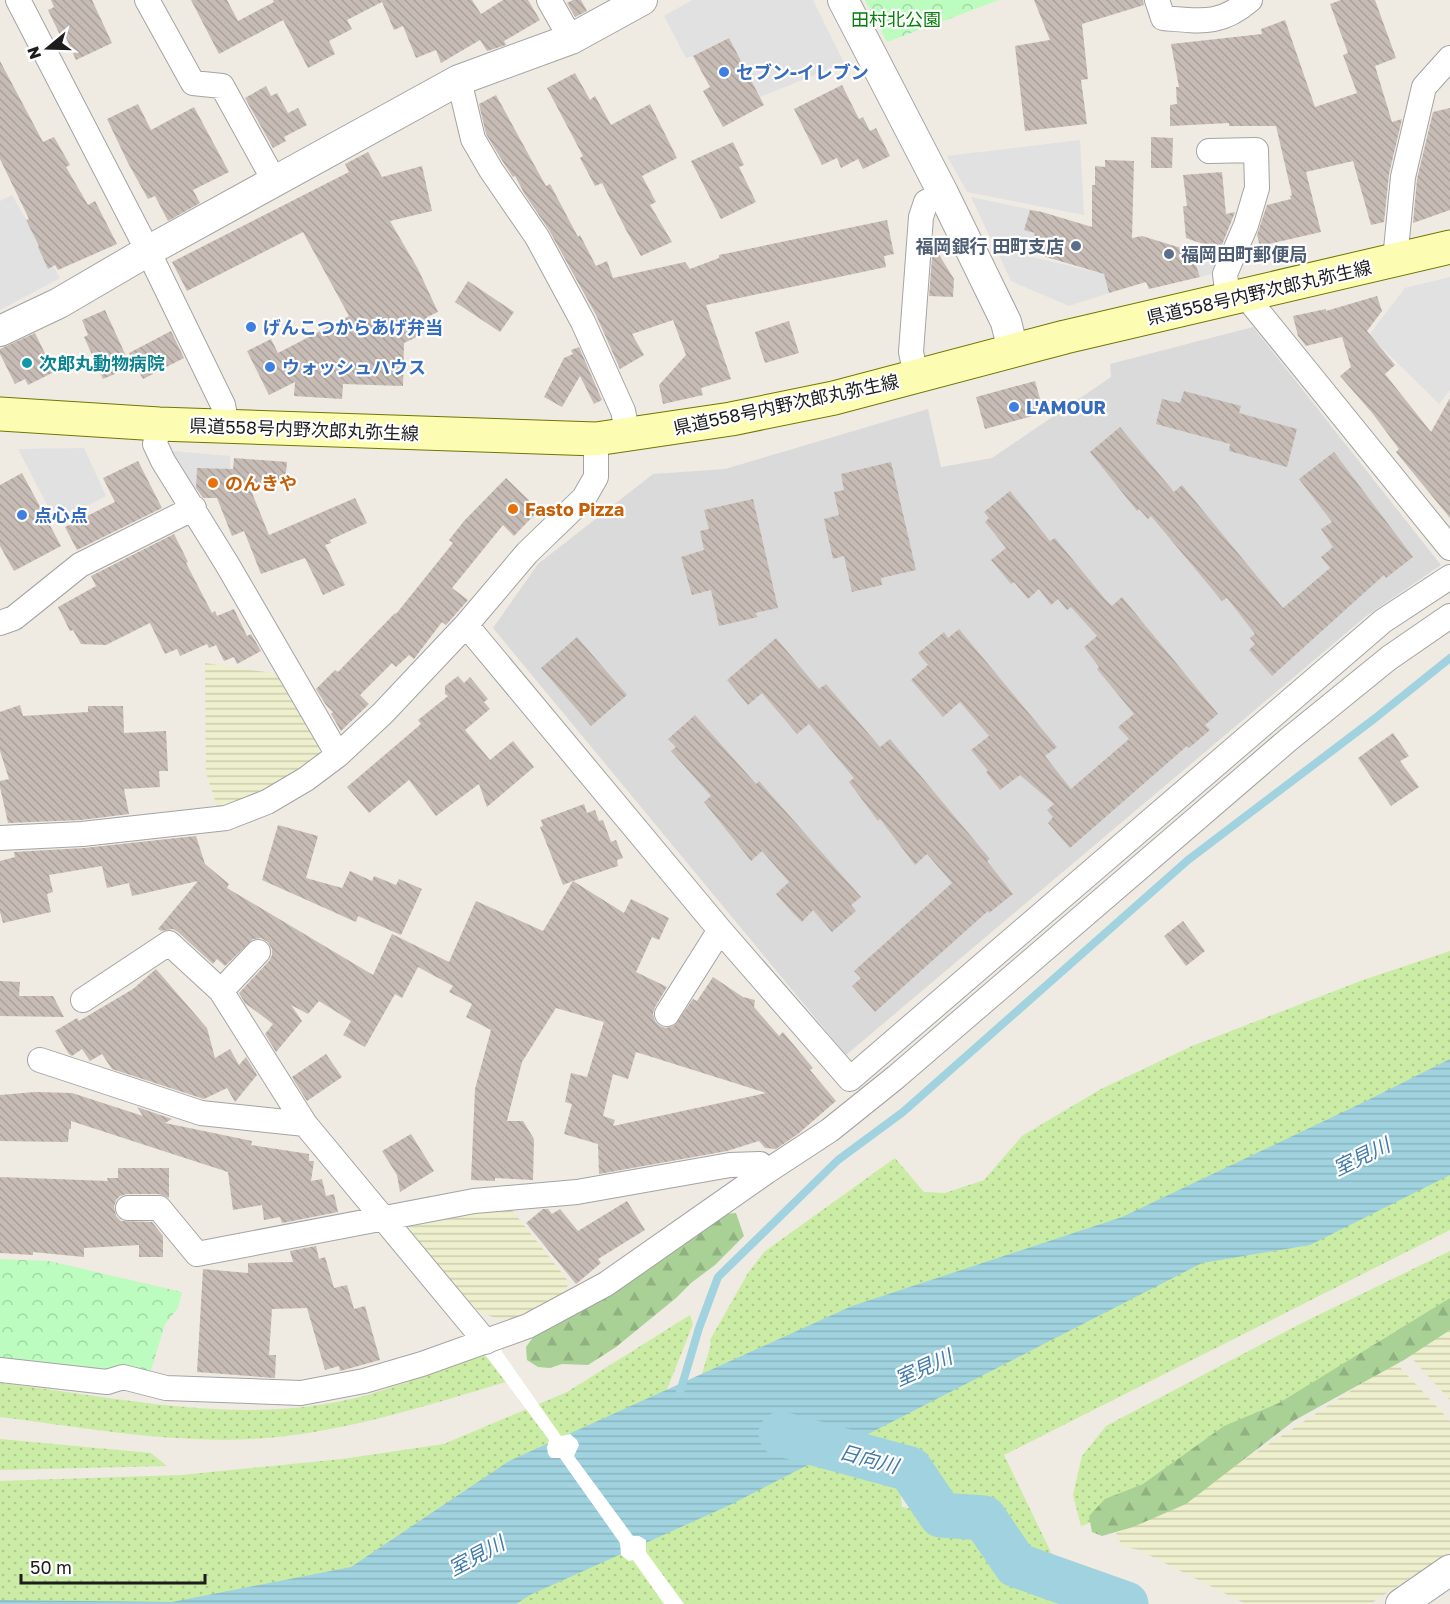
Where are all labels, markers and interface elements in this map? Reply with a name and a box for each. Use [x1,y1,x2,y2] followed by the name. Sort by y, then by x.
[851,8,941,30] park label: 田村北公園
[18,18,78,78] north arrow
[22,44,45,62] text: N
[736,61,869,83] place label: セブン-イレブン
[717,65,731,79] marker: セブン-イレブン
[916,235,1064,257] place label: 福岡銀行 田町支店
[1069,239,1083,253] marker: 福岡銀行 田町支店
[1181,243,1307,265] place label: 福岡田町郵便局
[1162,247,1176,261] marker: 福岡田町郵便局
[1145,255,1373,329] street label: 県道558号内野次郎丸弥生線
[263,316,443,338] place label: げんこつからあげ弁当
[244,320,258,334] marker: げんこつからあげ弁当
[39,352,165,374] place label: 次郎丸動物病院
[20,356,34,370] marker: 次郎丸動物病院
[282,356,426,378] place label: ウォッシュハウス
[263,360,277,374] marker: ウォッシュハウス
[671,369,901,439] street label: 県道558号内野次郎丸弥生線
[1026,396,1106,418] place label: L'AMOUR
[1007,400,1021,414] marker: L'AMOUR
[189,414,419,444] street label: 県道558号内野次郎丸弥生線
[225,472,297,494] place label: のんきや
[206,476,220,490] marker: のんきや
[525,498,624,520] place label: Fasto Pizza
[506,502,520,516] marker: Fasto Pizza
[34,504,88,526] place label: 点心点
[15,508,29,522] marker: 点心点
[1329,1131,1395,1180] water label: 室見川
[891,1343,957,1390] water label: 室見川
[837,1439,903,1478] water label: 日向川
[444,1529,510,1580] water label: 室見川
[21,1547,206,1585] scale bar
[30,1556,72,1578] text: 50 m

